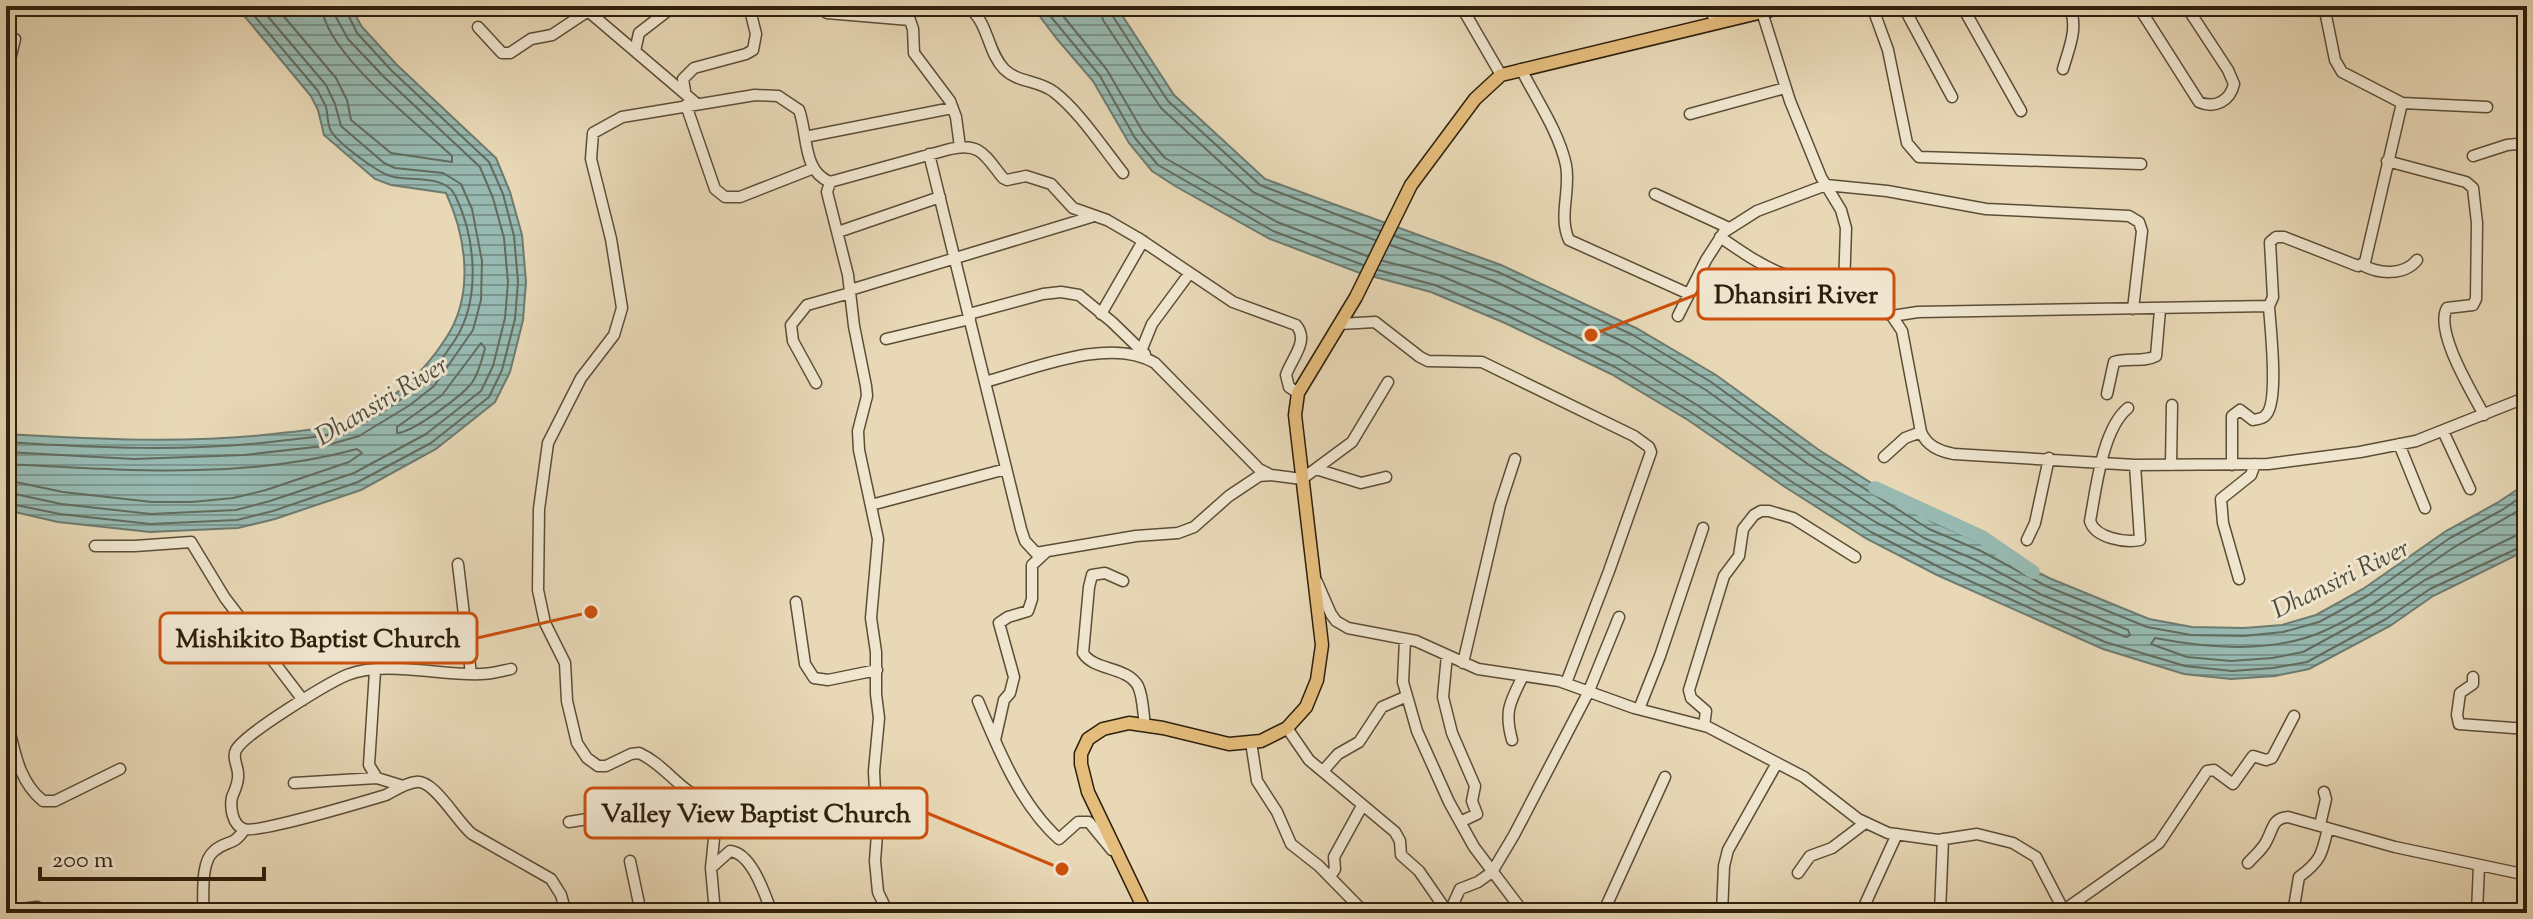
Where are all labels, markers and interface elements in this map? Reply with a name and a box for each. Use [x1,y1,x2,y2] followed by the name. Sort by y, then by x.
[1698,269,1894,319] callout: Dhansiri River
[1714,278,1878,315] text: Dhansiri River
[309,348,455,456] water label: Dhansiri River
[2266,531,2416,629] water label: Dhansiri River
[160,613,477,663] callout: Mishikito Baptist Church
[175,622,461,659] text: Mishikito Baptist Church
[585,788,927,838] callout: Valley View Baptist Church
[601,797,912,834] text: Valley View Baptist Church
[40,831,264,881] scale bar
[52,844,114,878] text: 200 m

